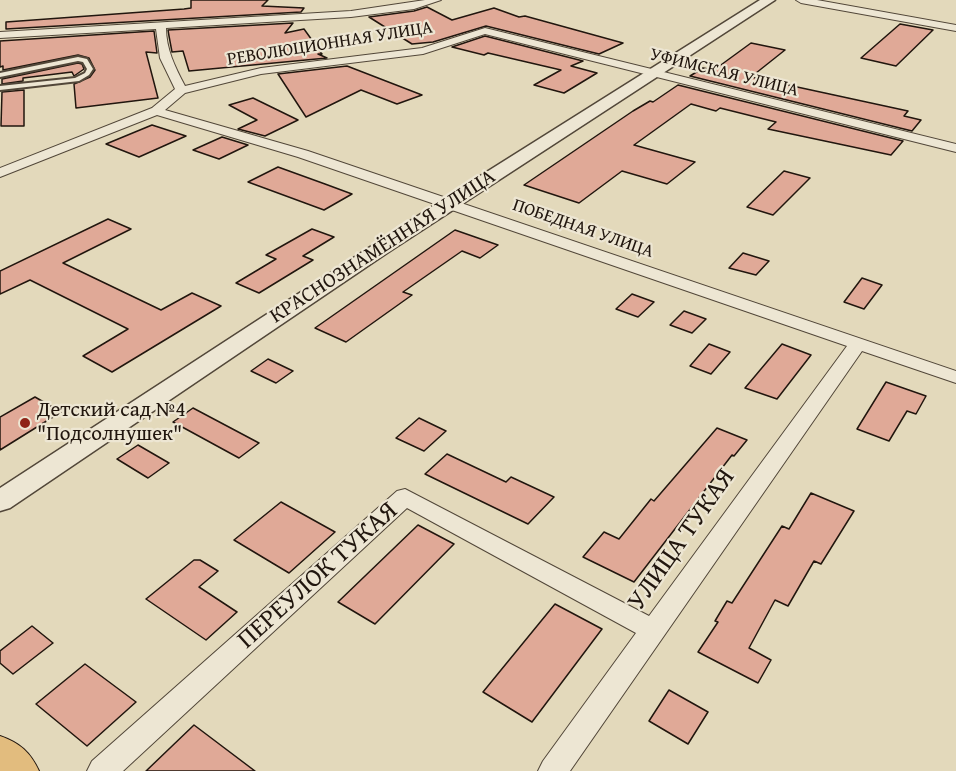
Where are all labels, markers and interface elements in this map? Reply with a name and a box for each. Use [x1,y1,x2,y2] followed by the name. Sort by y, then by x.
[226,17,434,71] street label: РЕВОЛЮЦИОННАЯ УЛИЦА
[648,44,800,102] street label: УФИМСКАЯ УЛИЦА
[266,165,500,329] street label: КРАСНОЗНАМЁННАЯ УЛИЦА
[510,195,656,263] street label: ПОБЕДНАЯ УЛИЦА
[37,398,186,448] place label: Детский сад №4 "Подсолнушек"
[18,416,32,430] marker: Детский сад №4 "Подсолнушек"
[622,463,742,617] street label: УЛИЦА ТУКАЯ
[232,496,404,656] street label: ПЕРЕУЛОК ТУКАЯ

